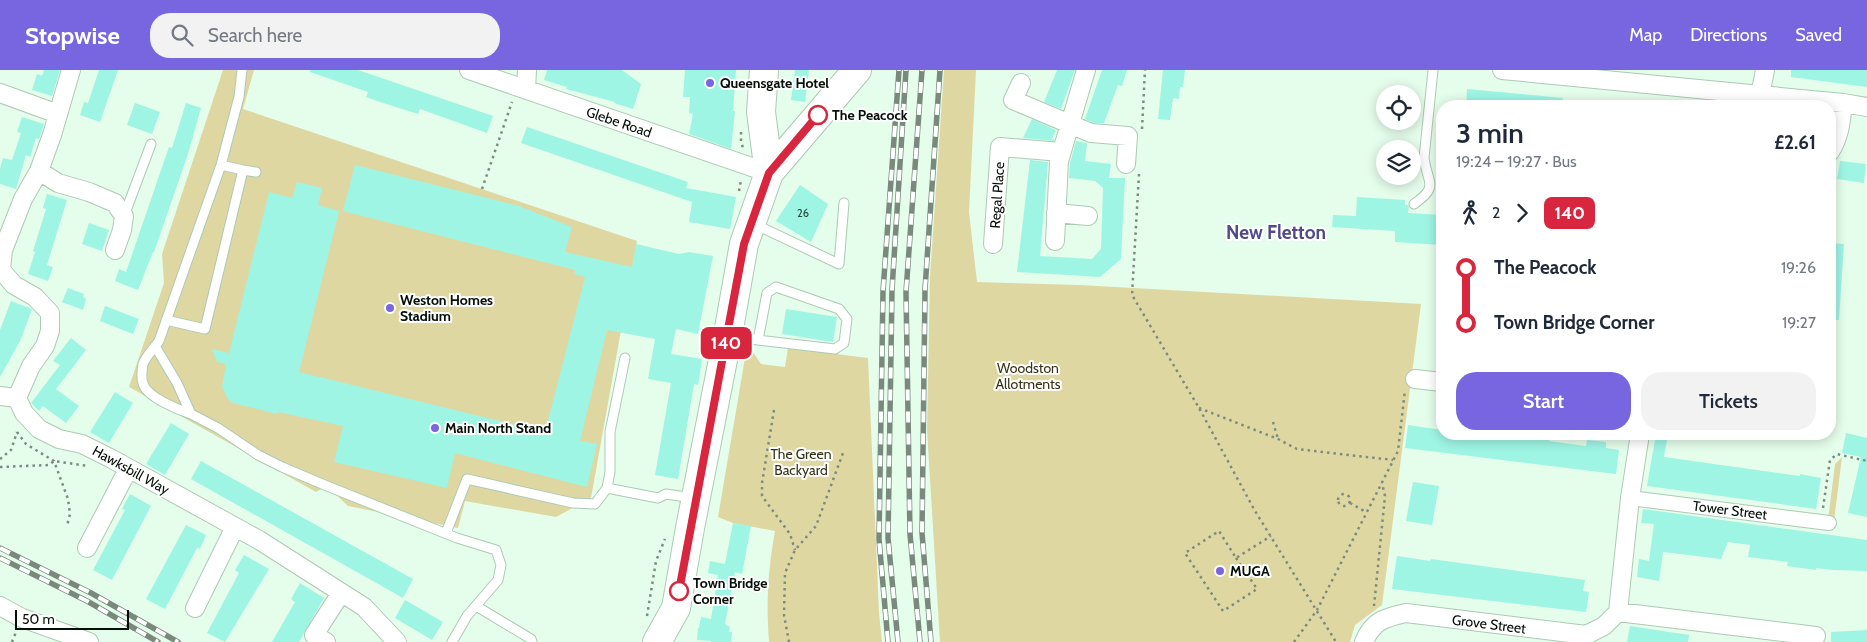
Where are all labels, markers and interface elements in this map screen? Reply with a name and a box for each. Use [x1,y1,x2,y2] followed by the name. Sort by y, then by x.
[150,13,500,58] search box
[25,21,120,50] text: Stopwise
[168,21,196,49] icon: search
[208,24,302,47] text: Search here
[1629,24,1662,46] text: Map
[1690,24,1767,46] text: Directions
[1795,24,1842,46] text: Saved
[720,74,829,92] place label: Queensgate Hotel
[704,77,716,89] marker: Queensgate Hotel
[1376,85,1421,185] map controls
[1376,85,1421,130] button: locate
[584,102,654,142] street label: Glebe Road
[808,105,828,125] marker: The Peacock
[832,106,908,124] place label: The Peacock
[1456,116,1524,150] text: 3 min
[1774,131,1816,154] text: £2.61
[1376,140,1421,185] button: layers
[1456,152,1577,171] text: 19:24 – 19:27 · Bus
[986,161,1008,229] street label: Regal Place
[1456,199,1484,227] icon: walk
[1508,199,1536,227] icon: forward
[1554,202,1585,224] text: 140
[1492,203,1500,222] text: 2
[797,206,809,220] house number: 26
[1226,221,1326,244] district label: New Fletton
[1494,256,1597,279] text: The Peacock
[1781,258,1816,277] text: 19:26
[400,291,493,325] place label: Weston Homes Stadium
[384,302,396,314] marker: Weston Homes Stadium
[1494,311,1654,334] text: Town Bridge Corner
[1782,313,1816,332] text: 19:27
[697,327,755,359] line badge: 140
[711,332,741,354] text: 140
[995,359,1061,393] park label: Woodston Allotments
[1456,372,1631,430] button: Start
[1641,372,1816,430] button: Tickets
[445,419,551,437] place label: Main North Stand
[429,422,441,434] marker: Main North Stand
[89,441,173,499] street label: Hawksbill Way
[770,445,832,479] park label: The Green Backyard
[1692,497,1768,524] street label: Tower Street
[1230,562,1270,580] place label: MUGA
[1214,565,1226,577] marker: MUGA
[693,574,768,608] place label: Town Bridge Corner
[669,581,689,601] marker: Town Bridge Corner
[15,607,129,630] scale bar
[22,610,55,628] text: 50 m
[1451,611,1527,637] street label: Grove Street

